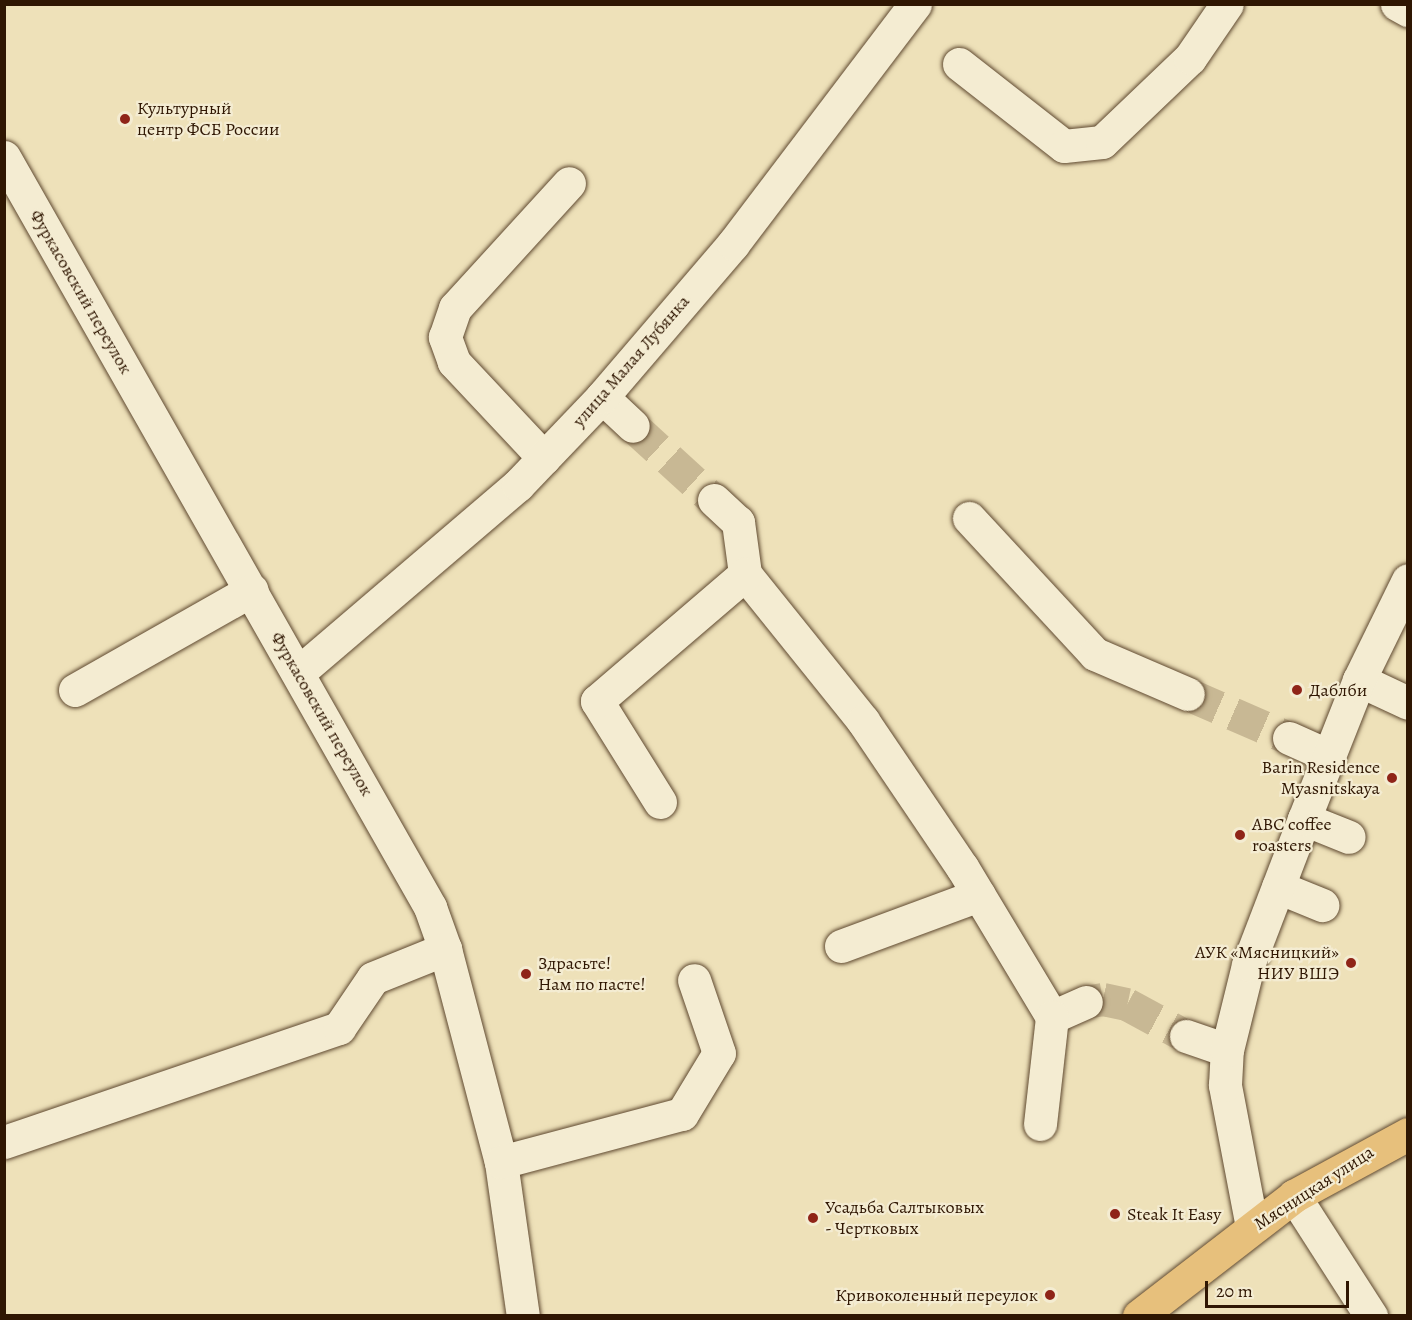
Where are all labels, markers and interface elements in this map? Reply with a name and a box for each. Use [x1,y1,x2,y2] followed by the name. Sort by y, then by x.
[137,98,280,140] place label: Культурный центр ФСБ России
[118,112,132,126] marker: Культурный центр ФСБ России
[25,206,137,378] street label: Фуркасовский переулок
[568,291,694,431] street label: улица Малая Лубянка
[266,628,378,800] street label: Фуркасовский переулок
[1309,679,1367,701] place label: Даблби
[1290,683,1304,697] marker: Даблби
[1262,757,1380,800] place label: Barin Residence Myasnitskaya
[1385,771,1399,785] marker: Barin Residence Myasnitskaya
[1252,814,1332,856] place label: ABC coffee roasters
[1233,828,1247,842] marker: ABC coffee roasters
[1195,942,1339,984] place label: АУК «Мясницкий» НИУ ВШЭ
[538,953,646,996] place label: Здрасьте! Нам по пасте!
[1344,956,1358,970] marker: АУК «Мясницкий» НИУ ВШЭ
[519,967,533,981] marker: Здрасьте! Нам по пасте!
[1250,1141,1378,1235] street label: Мясницкая улица
[825,1197,984,1240] place label: Усадьба Салтыковых - Чертковых
[1127,1203,1221,1225] place label: Steak It Easy
[1108,1207,1122,1221] marker: Steak It Easy
[806,1211,820,1225] marker: Усадьба Салтыковых - Чертковых
[1208,1269,1352,1307] scale bar
[1216,1279,1253,1303] text: 20 m
[835,1284,1038,1306] place label: Кривоколенный переулок
[1043,1288,1057,1302] marker: Кривоколенный переулок

